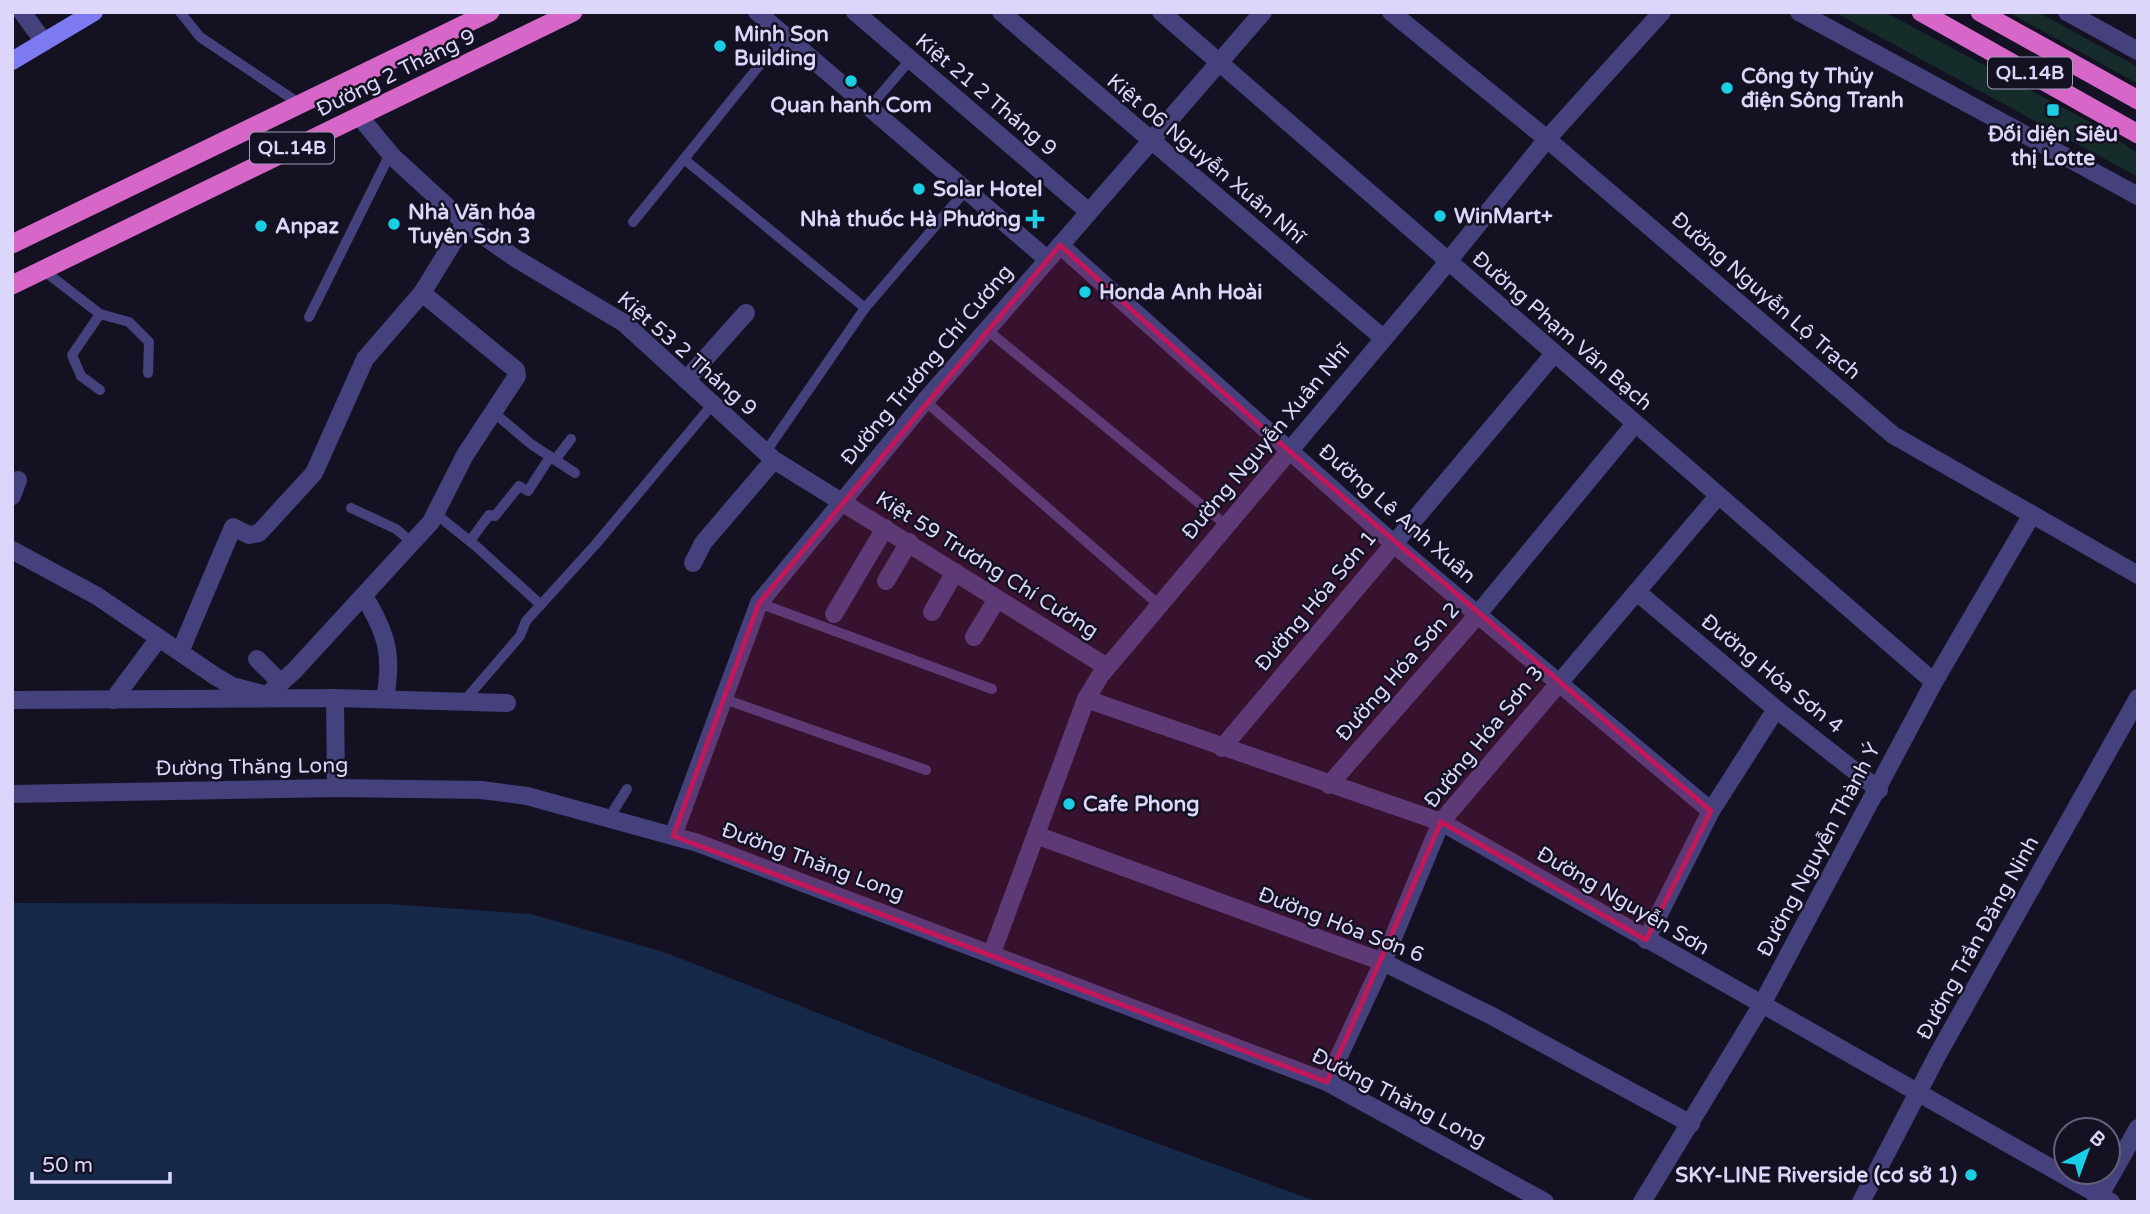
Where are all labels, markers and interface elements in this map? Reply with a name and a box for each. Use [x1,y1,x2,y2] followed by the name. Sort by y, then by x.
[734,22,829,71] place label: Minh Son Building
[313,24,479,122] street label: Đường 2 Tháng 9
[910,29,1062,161] street label: Kiệt 21 2 Tháng 9
[712,38,728,54] marker: Minh Son Building
[1988,58,2072,88] road number: QL.14B
[1741,64,1904,113] place label: Công ty Thủy điện Sông Tranh
[1102,69,1312,250] street label: Kiệt 06 Nguyễn Xuân Nhĩ
[843,73,859,89] marker: Quan hanh Com
[1719,80,1735,96] marker: Công ty Thủy điện Sông Tranh
[770,93,932,118] place label: Quan hanh Com
[2045,102,2061,118] marker: Đối diện Siêu thị Lotte
[1987,122,2118,171] place label: Đối diện Siêu thị Lotte
[250,132,334,164] road number: QL.14B
[933,177,1042,202] place label: Solar Hotel
[911,181,927,197] marker: Solar Hotel
[407,200,536,249] place label: Nhà Văn hóa Tuyên Sơn 3
[1454,204,1553,229] place label: WinMart+
[800,207,1021,232] place label: Nhà thuốc Hà Phương
[1666,207,1866,385] street label: Đường Nguyễn Lộ Trạch
[1432,208,1448,224] marker: WinMart+
[1027,211,1043,227] marker: Nhà thuốc Hà Phương
[275,214,339,239] place label: Anpaz
[386,216,402,232] marker: Nhà Văn hóa Tuyên Sơn 3
[253,218,269,234] marker: Anpaz
[1467,246,1657,416] street label: Đường Phạm Văn Bạch
[836,260,1018,470] street label: Đường Trương Chí Cương
[1099,280,1263,305] place label: Honda Anh Hoài
[1077,284,1093,300] marker: Honda Anh Hoài
[612,286,762,422] street label: Kiệt 53 2 Tháng 9
[1177,338,1356,545] street label: Đường Nguyễn Xuân Nhĩ
[1313,439,1481,589] street label: Đường Lê Anh Xuân
[871,486,1103,644] street label: Kiệt 59 Trương Chí Cương
[1250,526,1382,676] street label: Đường Hóa Sơn 1
[1331,597,1465,747] street label: Đường Hóa Sơn 2
[1696,609,1848,739] street label: Đường Hóa Sơn 4
[1419,661,1549,813] street label: Đường Hóa Sơn 3
[1752,739,1886,961] street label: Đường Nguyễn Thành Ý
[155,753,349,781] street label: Đường Thăng Long
[1083,792,1199,817] place label: Cafe Phong
[1061,796,1077,812] marker: Cafe Phong
[718,817,908,907] street label: Đường Thăng Long
[1912,832,2044,1044] street label: Đường Trần Đăng Ninh
[1532,841,1714,961] street label: Đường Nguyễn Sơn
[1254,882,1428,968] street label: Đường Hóa Sơn 6
[1308,1043,1490,1153] street label: Đường Thăng Long
[2052,1116,2122,1186] north arrow
[2085,1126,2110,1152] text: B
[32,1140,170,1184] scale bar
[42,1153,93,1178] text: 50 m
[1675,1163,1957,1188] place label: SKY-LINE Riverside (cơ sở 1)
[1963,1167,1979,1183] marker: SKY-LINE Riverside (cơ sở 1)

